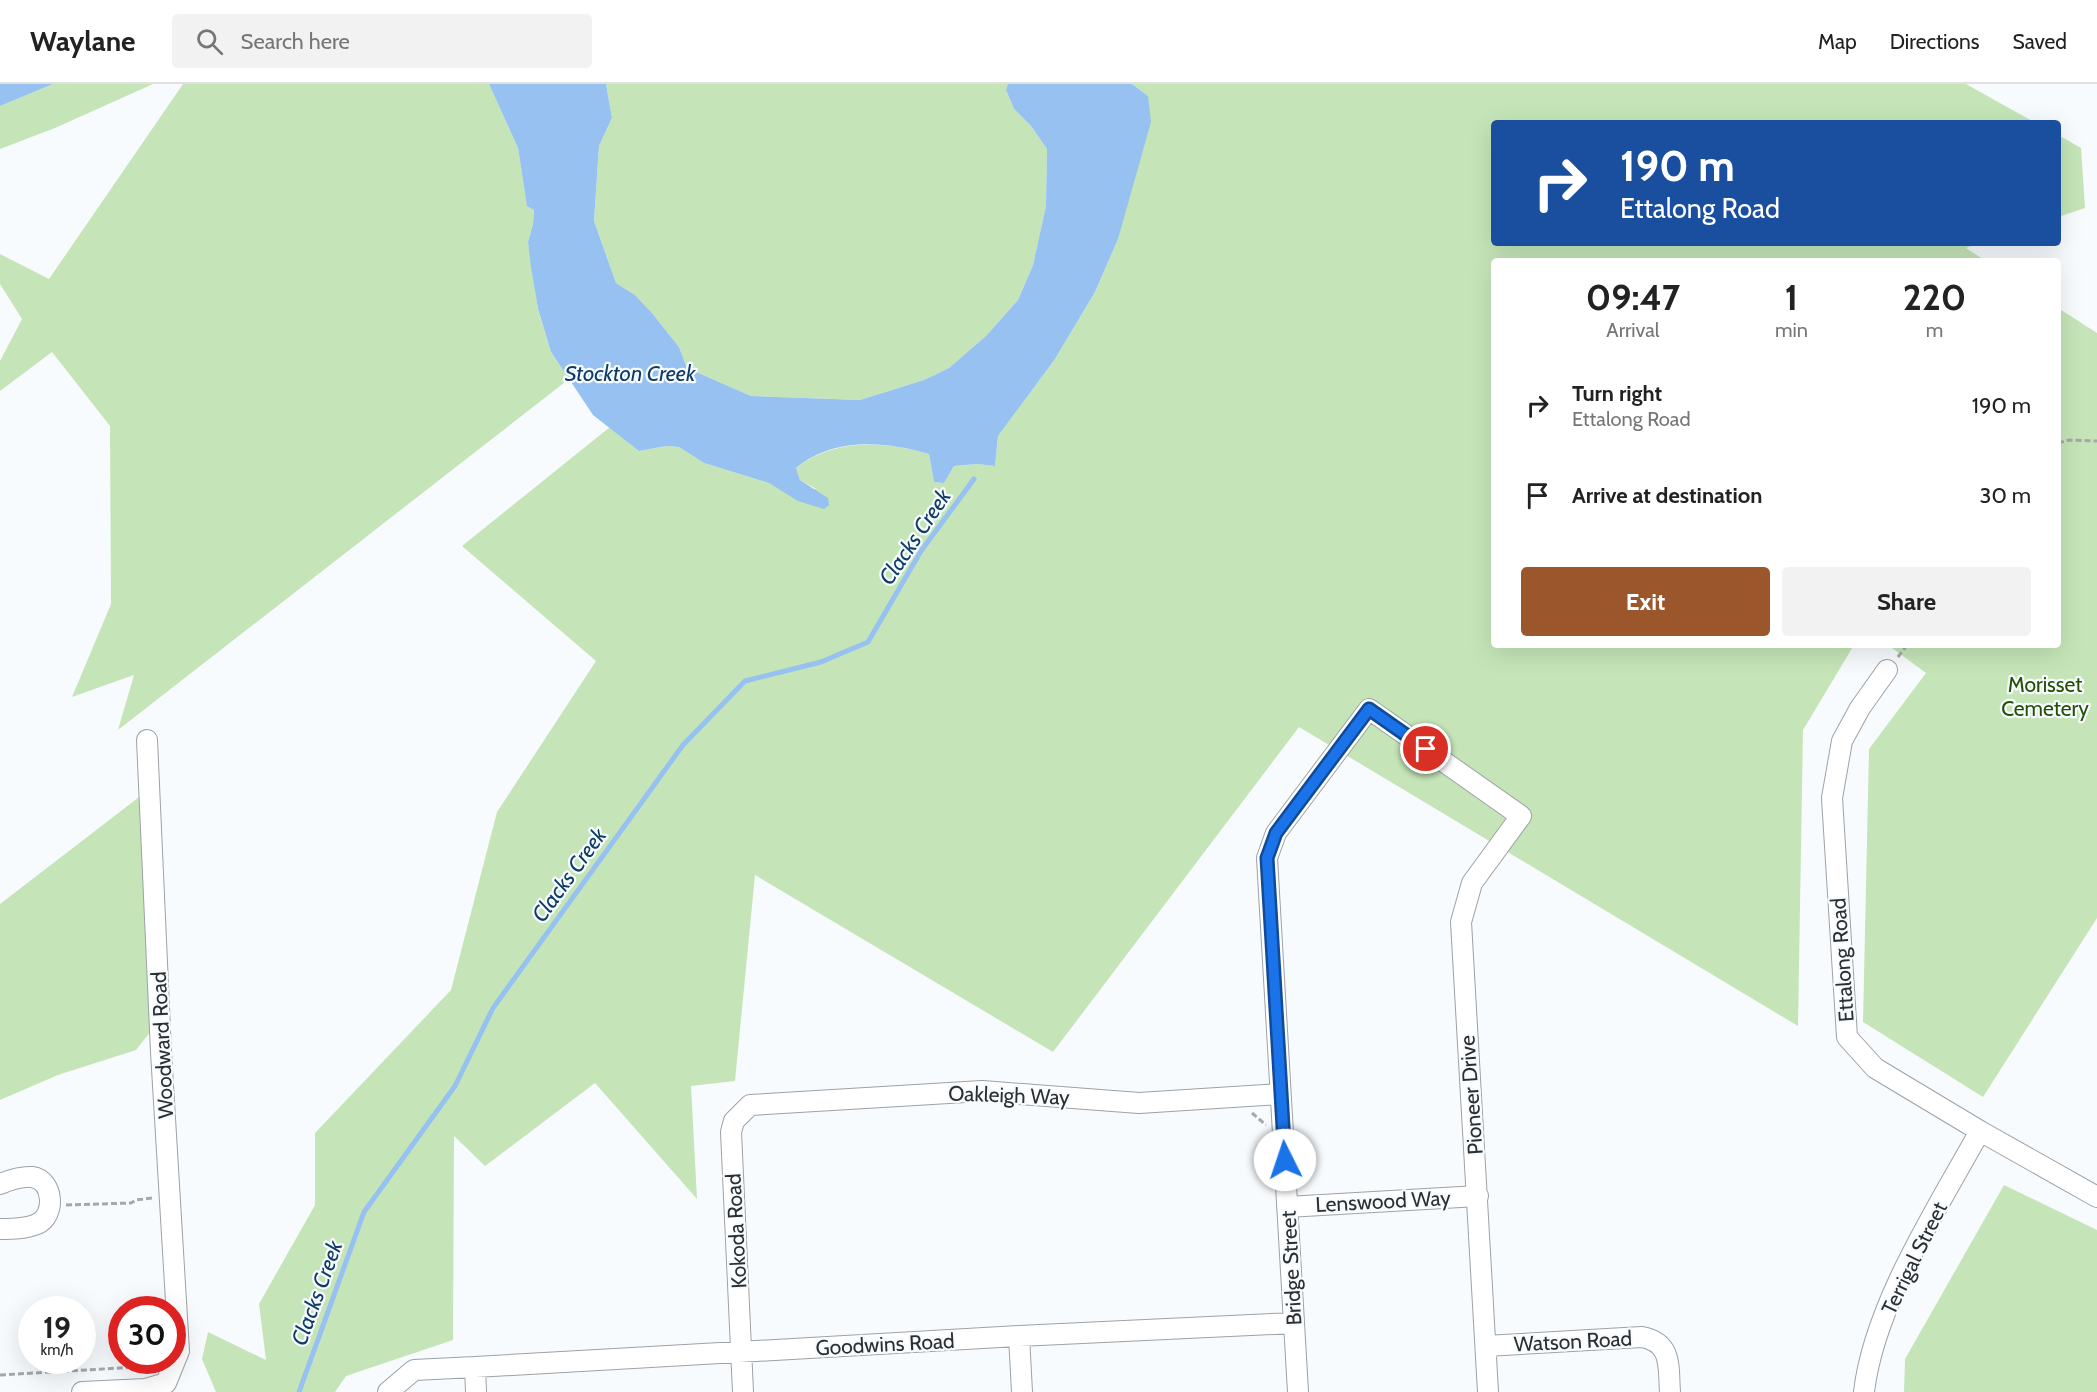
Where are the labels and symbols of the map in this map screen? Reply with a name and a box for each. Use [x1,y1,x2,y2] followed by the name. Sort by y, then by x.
[565,360,696,387] water label: Stockton Creek
[873,484,957,590] water label: Clacks Creek
[2001,672,2089,721] park label: Morisset Cemetery
[1400,723,1451,774] pin
[526,822,612,927] water label: Clacks Creek
[1825,897,1859,1023] street label: Ettalong Road
[146,971,178,1119] street label: Woodward Road
[1454,1034,1488,1156] street label: Pioneer Drive
[948,1080,1070,1110] street label: Oakleigh Way
[1253,1128,1317,1192] position arrow
[721,1173,751,1289] street label: Kokoda Road
[1315,1185,1452,1217] street label: Lenswood Way
[1876,1198,1952,1318] street label: Terrigal Street
[1276,1210,1306,1326] street label: Bridge Street
[286,1236,349,1349] water label: Clacks Creek
[108,1296,186,1374] speed limit sign: 30
[1513,1325,1633,1357] street label: Watson Road
[815,1328,955,1360] street label: Goodwins Road

